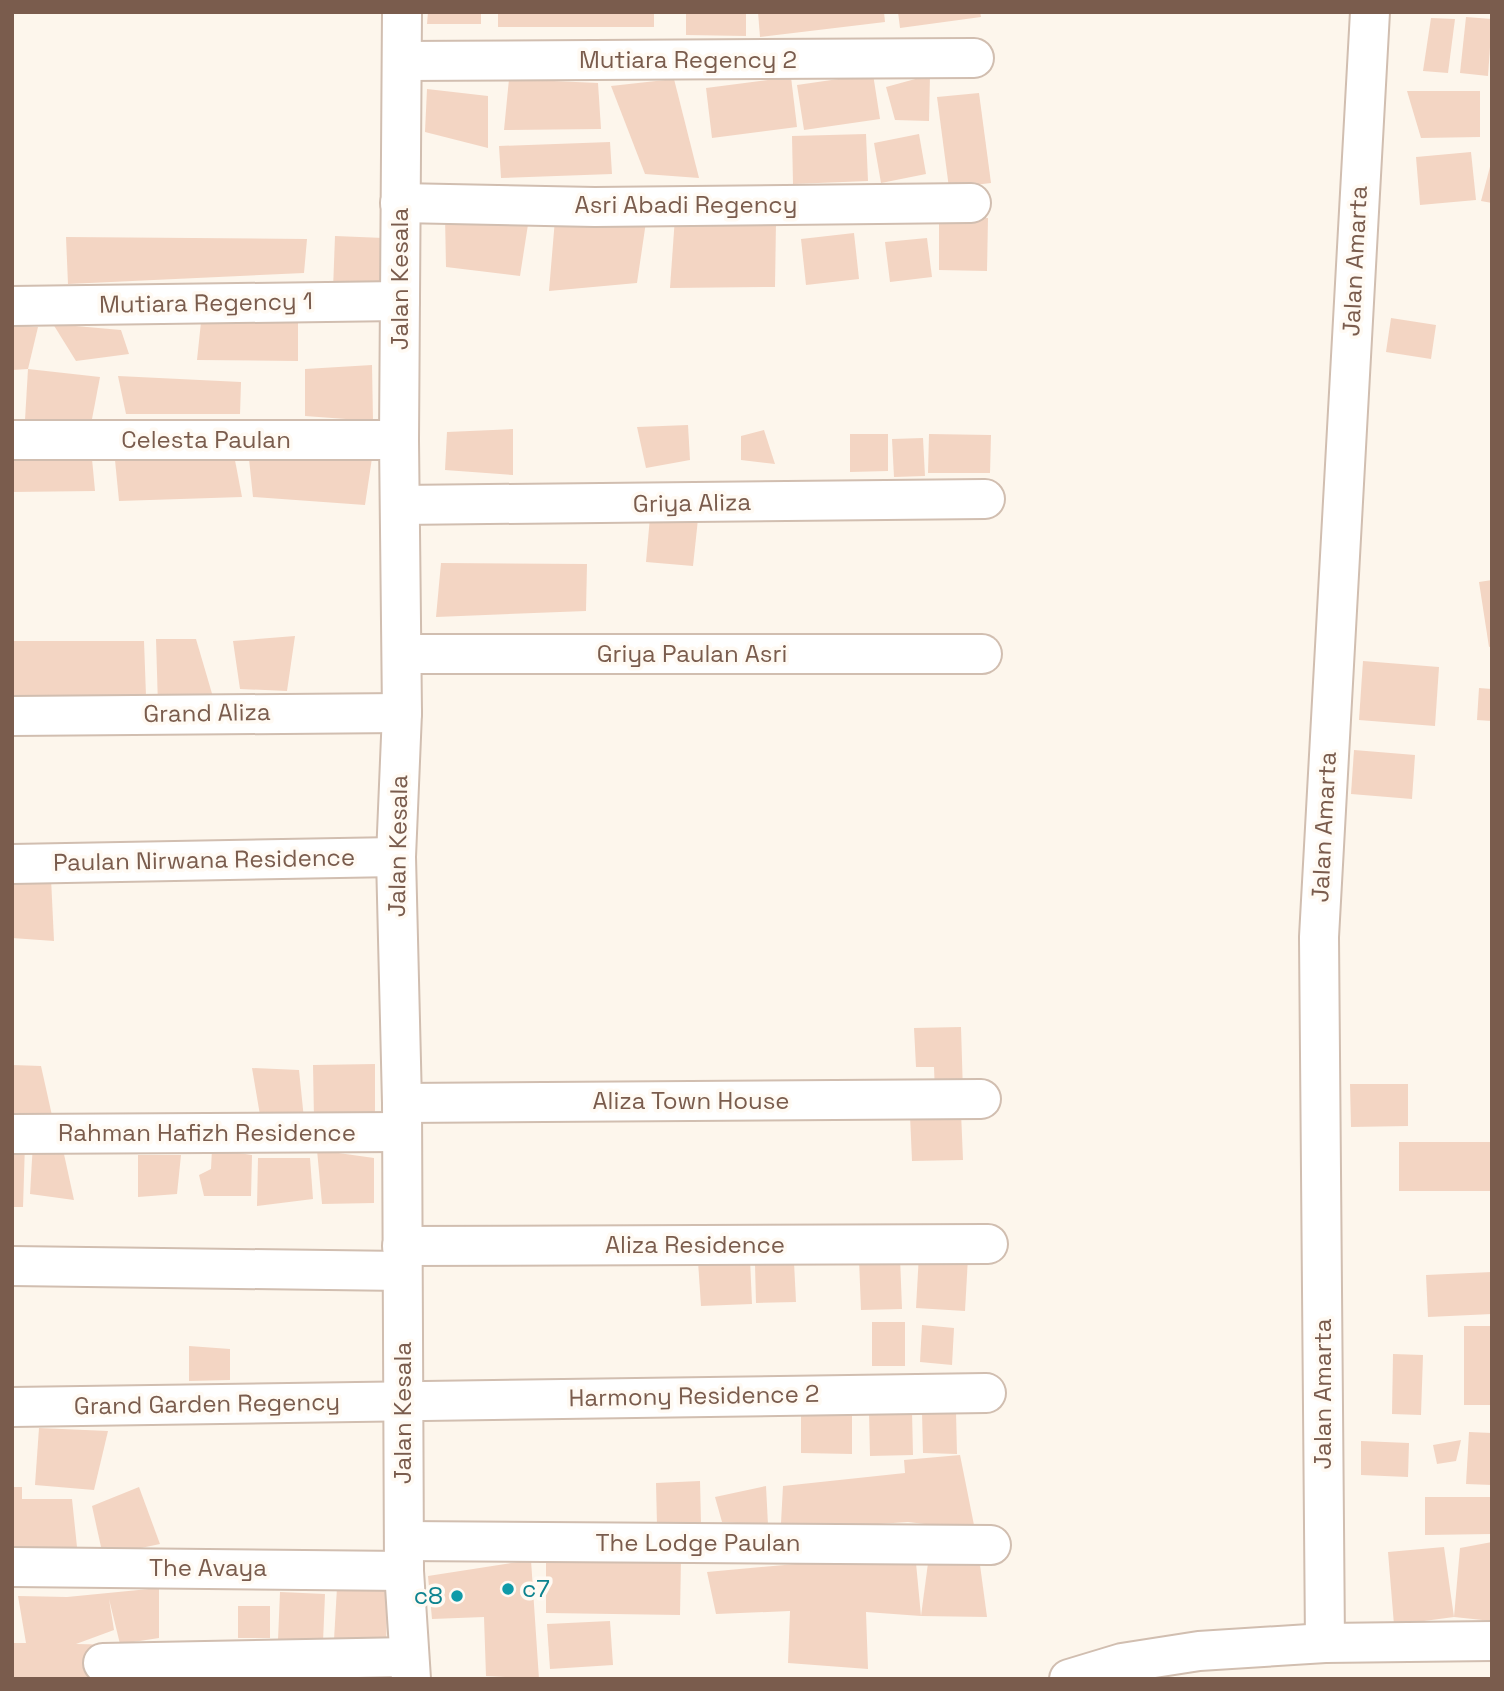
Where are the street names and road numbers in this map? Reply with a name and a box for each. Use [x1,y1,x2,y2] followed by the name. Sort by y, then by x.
[579,44,797,75] street label: Mutiara Regency 2
[1335,185,1374,337] street label: Jalan Amarta
[575,189,797,220] street label: Asri Abadi Regency
[384,208,415,350] street label: Jalan Kesala
[99,285,313,320] street label: Mutiara Regency 1
[121,424,291,455] street label: Celesta Paulan
[633,486,752,519] street label: Griya Aliza
[597,638,787,669] street label: Griya Paulan Asri
[143,696,271,729] street label: Grand Aliza
[1304,751,1343,903] street label: Jalan Amarta
[381,774,414,917] street label: Jalan Kesala
[53,841,355,878] street label: Paulan Nirwana Residence
[592,1085,790,1116] street label: Aliza Town House
[58,1117,356,1148] street label: Rahman Hafizh Residence
[605,1229,785,1260] street label: Aliza Residence
[1307,1318,1338,1470] street label: Jalan Amarta
[387,1342,418,1484] street label: Jalan Kesala
[568,1378,820,1413] street label: Harmony Residence 2
[74,1386,340,1421] street label: Grand Garden Regency
[595,1527,801,1558] street label: The Lodge Paulan
[149,1552,267,1583] street label: The Avaya

